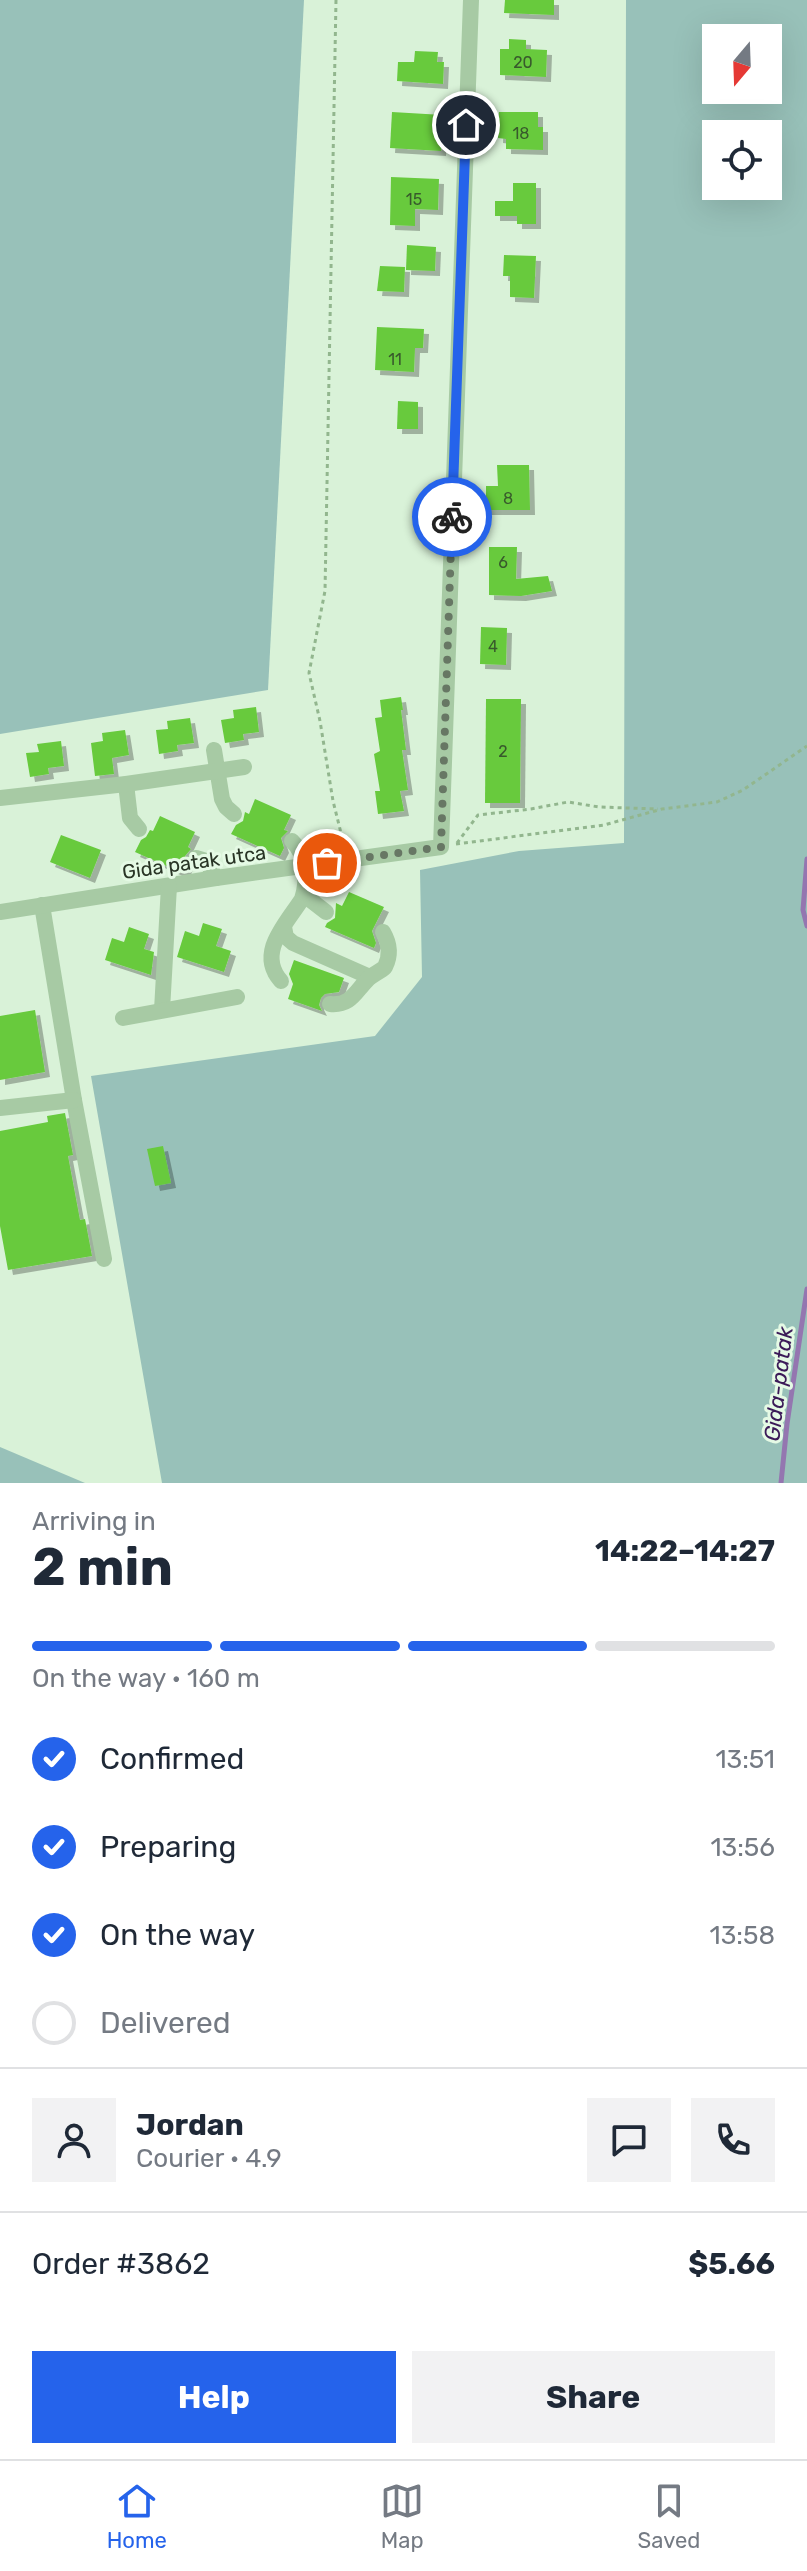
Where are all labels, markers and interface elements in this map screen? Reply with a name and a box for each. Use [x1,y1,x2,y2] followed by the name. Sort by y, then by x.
[702,24,782,104] north arrow
[702,24,782,200] map controls
[513,53,533,72] house number: 20
[432,91,500,159] pin
[444,103,488,147] icon: home
[702,120,782,200] button: locate
[512,124,530,143] house number: 18
[406,190,422,209] house number: 15
[388,350,402,369] house number: 11
[412,477,492,557] courier
[503,489,513,508] house number: 8
[430,495,474,539] icon: bike
[498,553,508,572] house number: 6
[488,637,498,656] house number: 4
[498,742,508,761] house number: 2
[293,829,361,897] pin
[121,840,267,884] street label: Gida patak utca
[305,841,349,885] icon: bag
[758,1324,799,1443] water label: Gida-patak
[32,1506,156,1537] text: Arriving in
[595,1533,775,1569] text: 14:22–14:27
[32,1536,173,1598] text: 2 min
[32,1663,260,1694] text: On the way · 160 m
[32,1737,76,1781] icon: check
[100,1741,244,1777] text: Confirmed
[715,1744,775,1775] text: 13:51
[32,1825,76,1869] icon: check
[100,1829,236,1865] text: Preparing
[710,1832,775,1863] text: 13:56
[32,1913,76,1957] icon: check
[100,1917,255,1953] text: On the way
[710,1920,775,1951] text: 13:58
[100,2005,231,2041] text: Delivered
[32,2098,116,2182] button: person
[587,2098,671,2182] button: chat
[691,2098,775,2182] button: phone
[136,2107,244,2143] text: Jordan
[136,2143,282,2174] text: Courier · 4.9
[32,2246,210,2282] text: Order #3862
[688,2246,775,2282] text: $5.66
[32,2351,396,2443] button: Help
[412,2351,775,2443] button: Share
[107,2479,167,2554] tab: Home
[380,2479,424,2554] tab: Map
[638,2479,700,2554] tab: Saved

